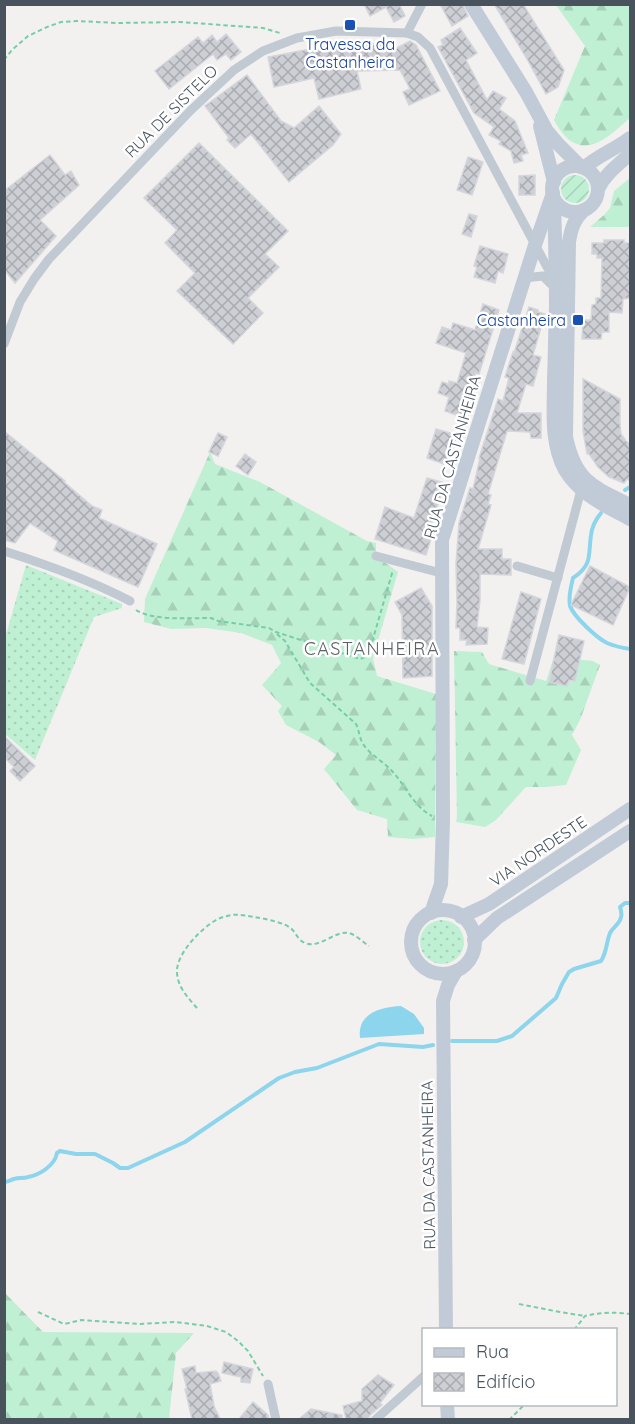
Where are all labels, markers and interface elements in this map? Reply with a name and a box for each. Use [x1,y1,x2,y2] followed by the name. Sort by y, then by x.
[343,18,357,32] marker: Travessa da Castanheira
[305,34,395,72] place label: Travessa da Castanheira
[120,60,222,162] street label: RUA DE SISTELO
[477,310,566,330] place label: Castanheira
[571,313,585,327] marker: Castanheira
[419,373,485,541] street label: RUA DA CASTANHEIRA
[304,637,440,660] district label: CASTANHEIRA
[486,811,590,891] street label: VIA NORDESTE
[417,1080,439,1250] street label: RUA DA CASTANHEIRA
[422,1328,617,1406] legend
[476,1340,509,1363] text: Rua
[476,1370,535,1393] text: Edifício

